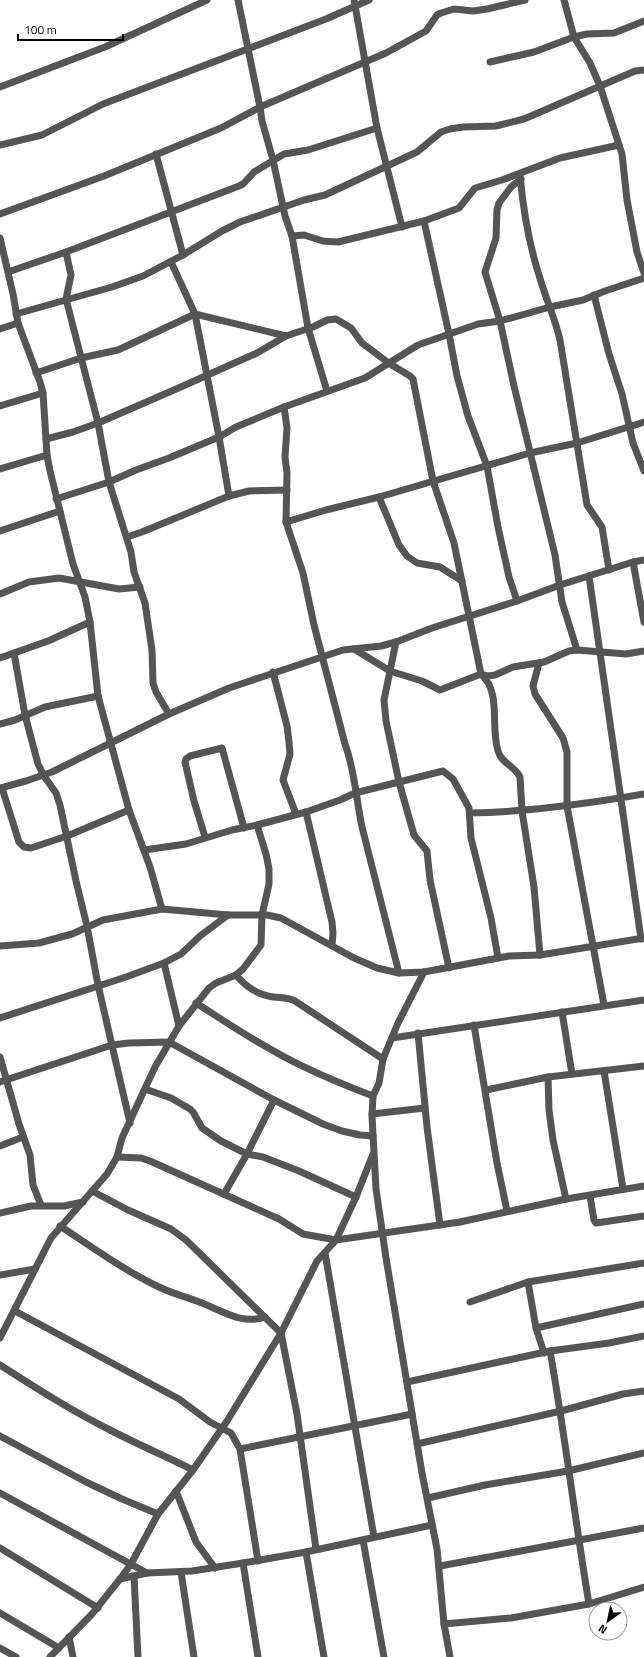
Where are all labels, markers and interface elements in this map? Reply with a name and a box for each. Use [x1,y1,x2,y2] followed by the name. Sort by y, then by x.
[18,16,123,42] scale bar
[24,20,57,39] text: 100 m
[588,1601,628,1641] north arrow
[595,1621,610,1638] text: N

